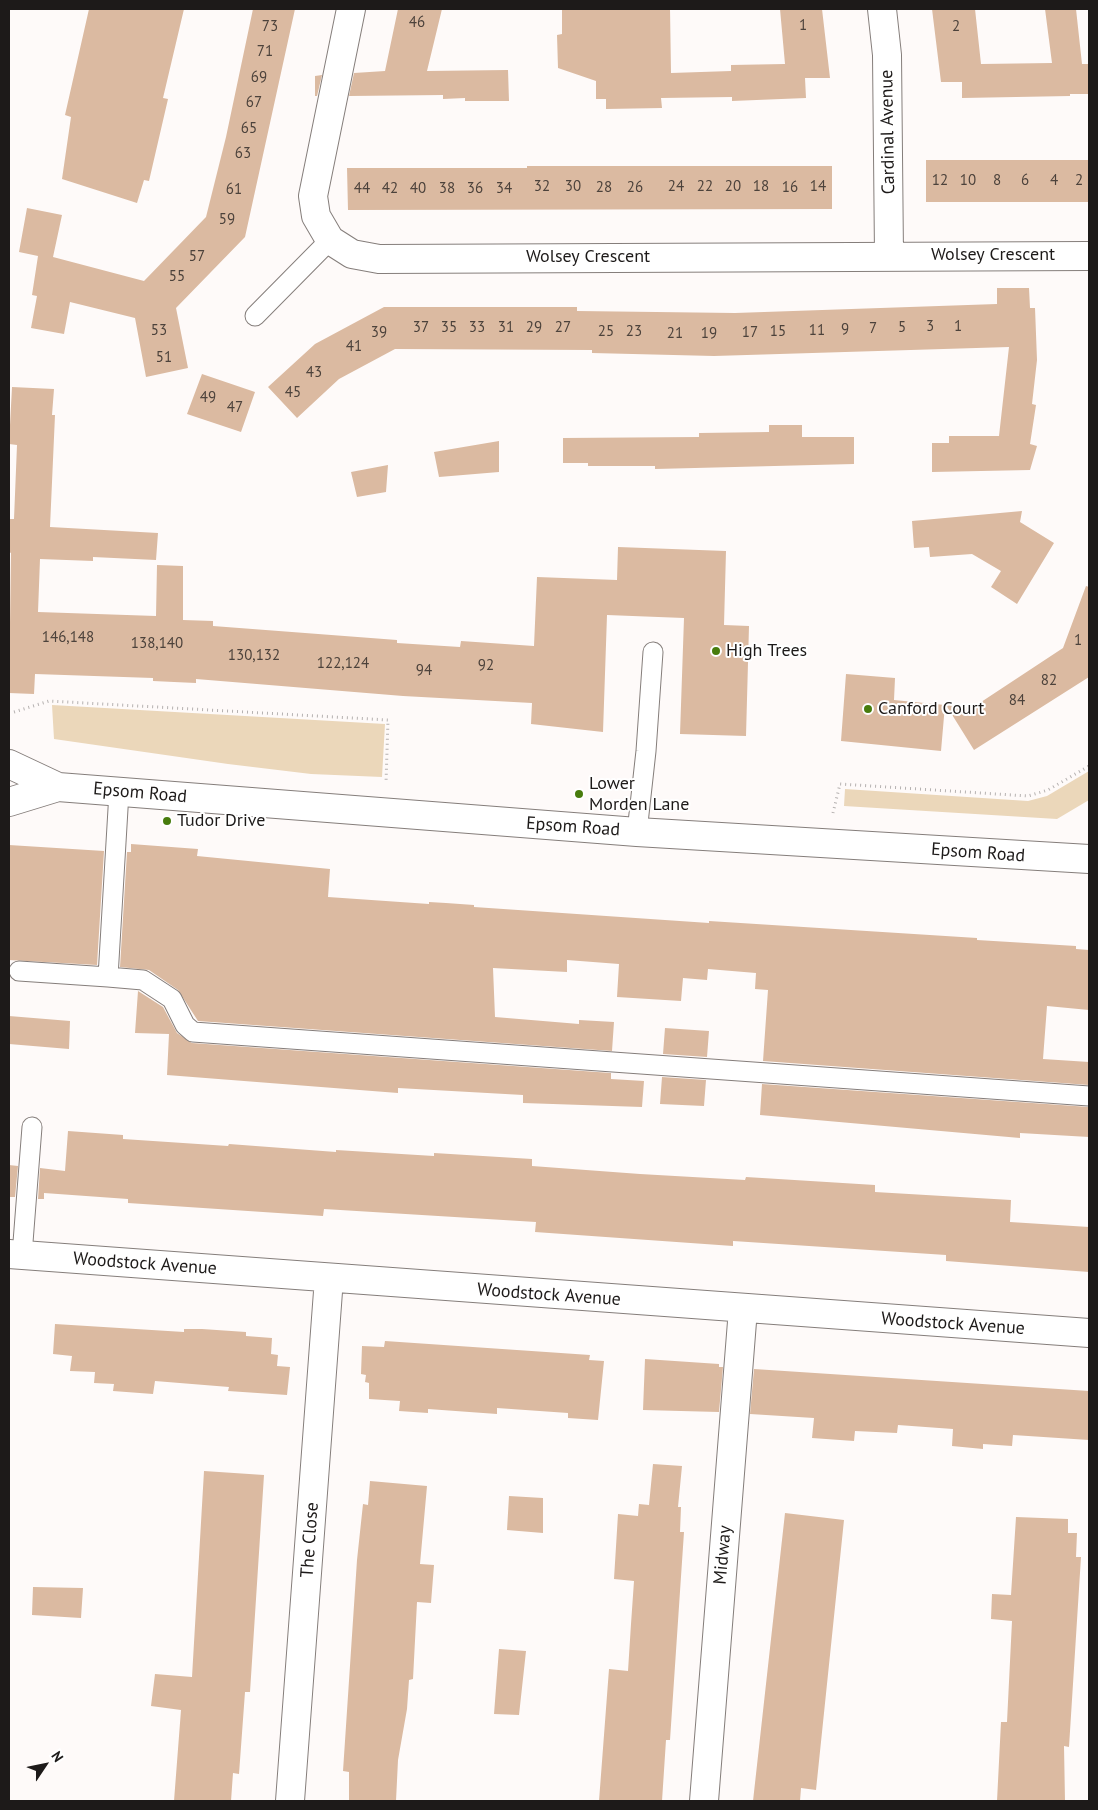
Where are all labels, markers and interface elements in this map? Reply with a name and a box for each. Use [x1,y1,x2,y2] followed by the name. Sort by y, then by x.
[409,14,425,32] house number: 46
[799,17,807,35] house number: 1
[262,18,278,36] house number: 73
[952,18,960,36] house number: 2
[257,43,273,61] house number: 71
[251,69,267,87] house number: 69
[876,70,900,194] street label: Cardinal Avenue
[246,94,262,112] house number: 67
[241,120,257,138] house number: 65
[235,145,251,163] house number: 63
[932,172,948,190] house number: 12
[960,172,976,190] house number: 10
[993,172,1001,190] house number: 8
[1021,172,1029,190] house number: 6
[1050,172,1058,190] house number: 4
[1075,172,1083,190] house number: 2
[534,178,550,196] house number: 32
[565,178,581,196] house number: 30
[668,178,684,196] house number: 24
[697,178,713,196] house number: 22
[725,178,741,196] house number: 20
[753,178,769,196] house number: 18
[810,178,826,196] house number: 14
[596,179,612,197] house number: 28
[627,179,643,197] house number: 26
[782,179,798,197] house number: 16
[354,180,370,198] house number: 44
[382,180,398,198] house number: 42
[410,180,426,198] house number: 40
[439,180,455,198] house number: 38
[467,180,483,198] house number: 36
[496,180,512,198] house number: 34
[226,181,242,199] house number: 61
[219,211,235,229] house number: 59
[931,244,1055,266] street label: Wolsey Crescent
[526,246,650,268] street label: Wolsey Crescent
[189,248,205,266] house number: 57
[169,268,185,286] house number: 55
[926,318,934,336] house number: 3
[954,318,962,336] house number: 1
[413,319,429,337] house number: 37
[441,319,457,337] house number: 35
[469,319,485,337] house number: 33
[498,319,514,337] house number: 31
[526,319,542,337] house number: 29
[555,319,571,337] house number: 27
[898,319,906,337] house number: 5
[869,320,877,338] house number: 7
[841,321,849,339] house number: 9
[151,322,167,340] house number: 53
[809,322,825,340] house number: 11
[598,323,614,341] house number: 25
[626,323,642,341] house number: 23
[770,323,786,341] house number: 15
[371,324,387,342] house number: 39
[742,324,758,342] house number: 17
[667,325,683,343] house number: 21
[701,325,717,343] house number: 19
[346,338,362,356] house number: 41
[156,349,172,367] house number: 51
[306,364,322,382] house number: 43
[285,384,301,402] house number: 45
[200,389,216,407] house number: 49
[227,399,243,417] house number: 47
[42,629,94,647] house number: 146,148
[1074,632,1082,650] house number: 1
[131,635,183,653] house number: 138,140
[726,640,807,662] place label: High Trees
[710,645,722,657] marker: High Trees
[228,647,280,665] house number: 130,132
[317,655,369,673] house number: 122,124
[478,657,494,675] house number: 92
[416,662,432,680] house number: 94
[1041,672,1057,690] house number: 82
[1009,692,1025,710] house number: 84
[878,698,984,720] place label: Canford Court
[862,703,874,715] marker: Canford Court
[589,773,689,816] place label: Lower Morden Lane
[92,778,188,808] street label: Epsom Road
[573,788,585,800] marker: Lower Morden Lane
[177,810,265,832] place label: Tudor Drive
[525,813,621,841] street label: Epsom Road
[161,815,173,827] marker: Tudor Drive
[930,839,1026,867] street label: Epsom Road
[72,1248,218,1280] street label: Woodstock Avenue
[476,1279,622,1311] street label: Woodstock Avenue
[880,1308,1026,1340] street label: Woodstock Avenue
[297,1501,323,1579] street label: The Close
[710,1525,736,1585] street label: Midway
[20,1740,70,1790] north arrow
[47,1748,67,1765] text: N

